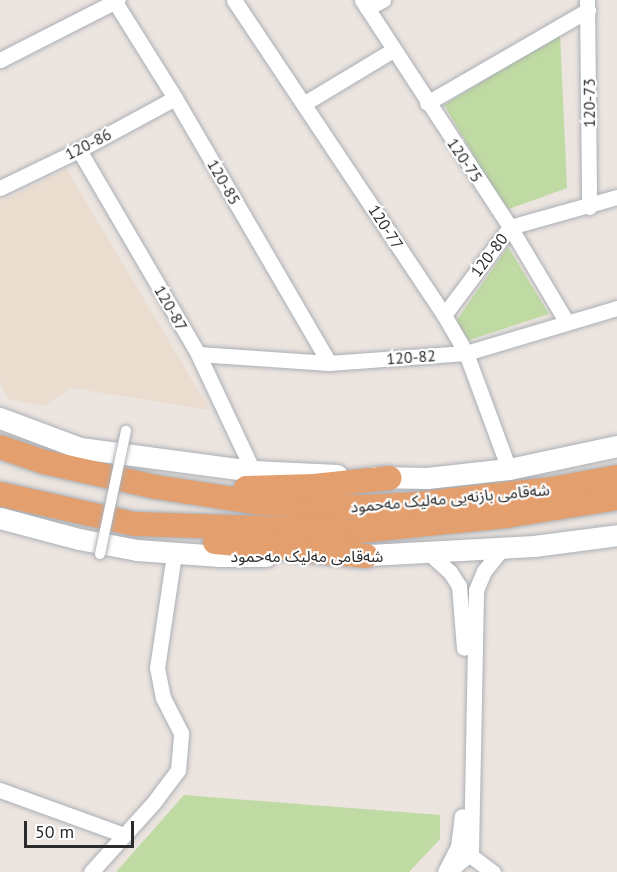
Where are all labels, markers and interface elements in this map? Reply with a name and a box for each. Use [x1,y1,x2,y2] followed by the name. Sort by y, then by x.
[579,78,599,128] street label: 120-73
[62,124,114,164] street label: 120-86
[443,134,487,186] street label: 120-75
[203,156,245,208] street label: 120-85
[365,201,407,253] street label: 120-77
[466,230,512,280] street label: 120-80
[150,282,192,334] street label: 120-87
[386,346,436,368] street label: 120-82
[350,480,550,516] street label: شەقامی بازنەیی مەلیک مەحمود
[231,546,383,566] street label: شەقامی مەلیک مەحمود
[27,809,136,847] scale bar
[35,820,74,843] text: 50 m

